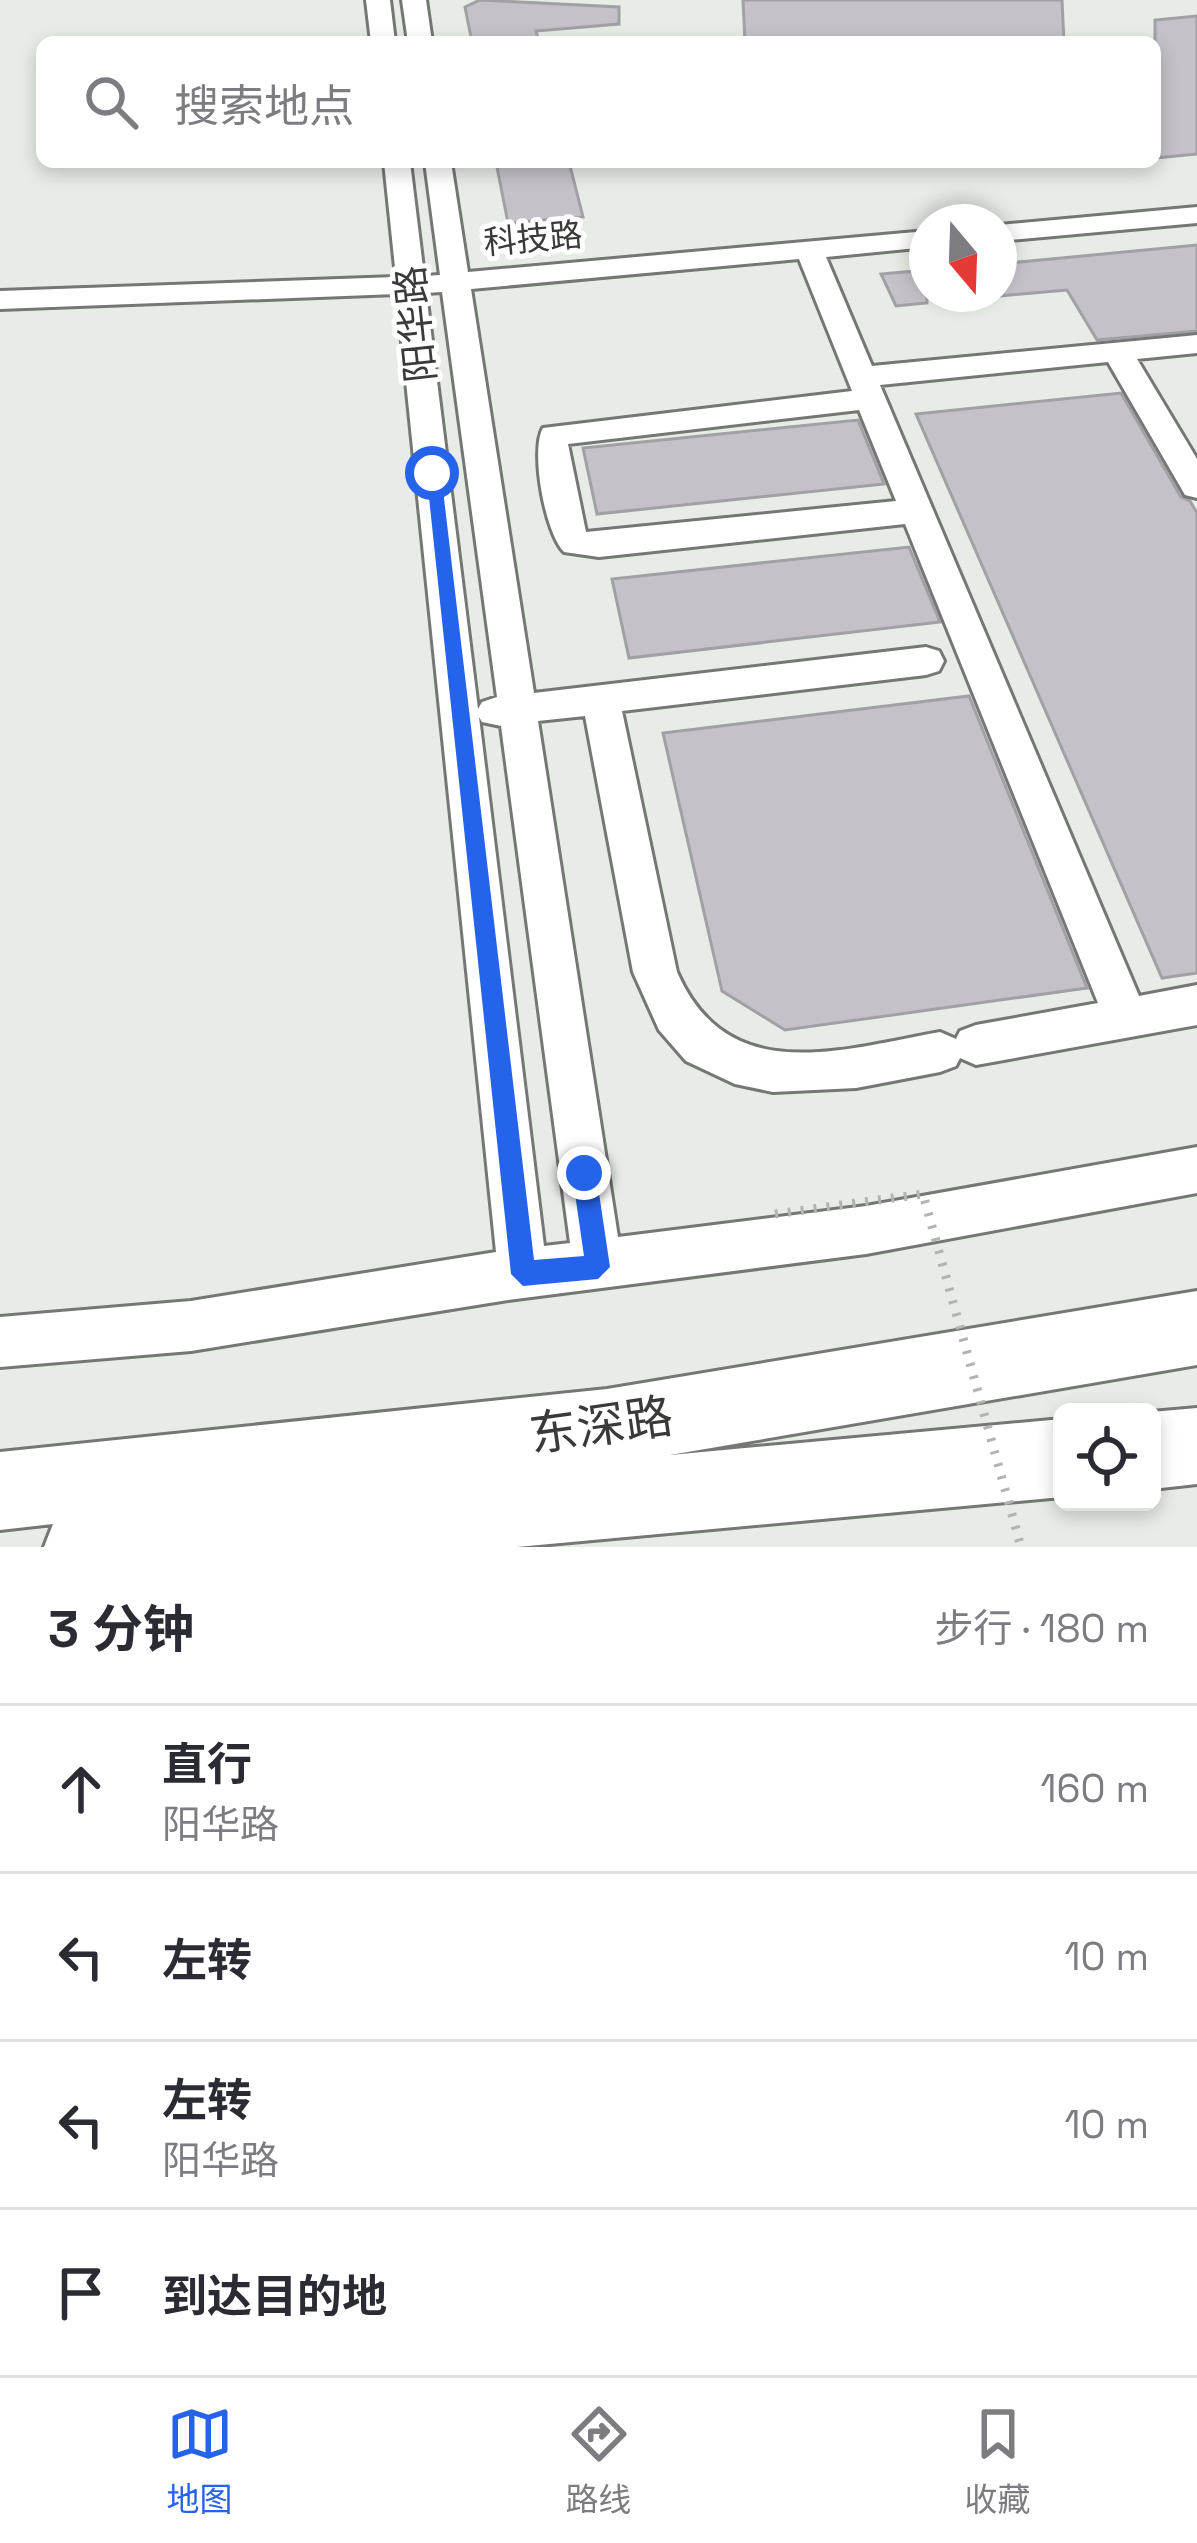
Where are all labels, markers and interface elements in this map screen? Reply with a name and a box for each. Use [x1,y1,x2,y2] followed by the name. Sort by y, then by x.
[36,36,1161,168] search box
[78,69,144,135] icon: search
[174,78,354,135] text: 搜索地点
[909,204,1017,312] north arrow
[482,214,584,264] street label: 科技路
[385,263,446,385] street label: 阳华路
[405,446,459,500] route start
[557,1146,611,1200] route end
[526,1385,677,1466] street label: 东深路
[1053,1403,1161,1511] map controls
[1053,1403,1161,1511] button: locate
[48,1597,194,1662] text: 3 分钟
[934,1604,1149,1653] text: 步行 · 180 m
[162,1736,252,1793] text: 直行
[48,1756,114,1822] icon: ahead
[1040,1764,1149,1813] text: 160 m
[162,1800,279,1849] text: 阳华路
[48,1924,114,1990] icon: left
[162,1932,252,1989] text: 左转
[1064,1932,1149,1981] text: 10 m
[162,2072,252,2129] text: 左转
[48,2092,114,2158] icon: left
[1064,2100,1149,2149] text: 10 m
[162,2136,279,2185] text: 阳华路
[48,2260,114,2326] icon: arrive
[162,2268,387,2325] text: 到达目的地
[167,2401,233,2521] tab: 地图
[566,2401,632,2521] tab: 路线
[965,2401,1031,2521] tab: 收藏

